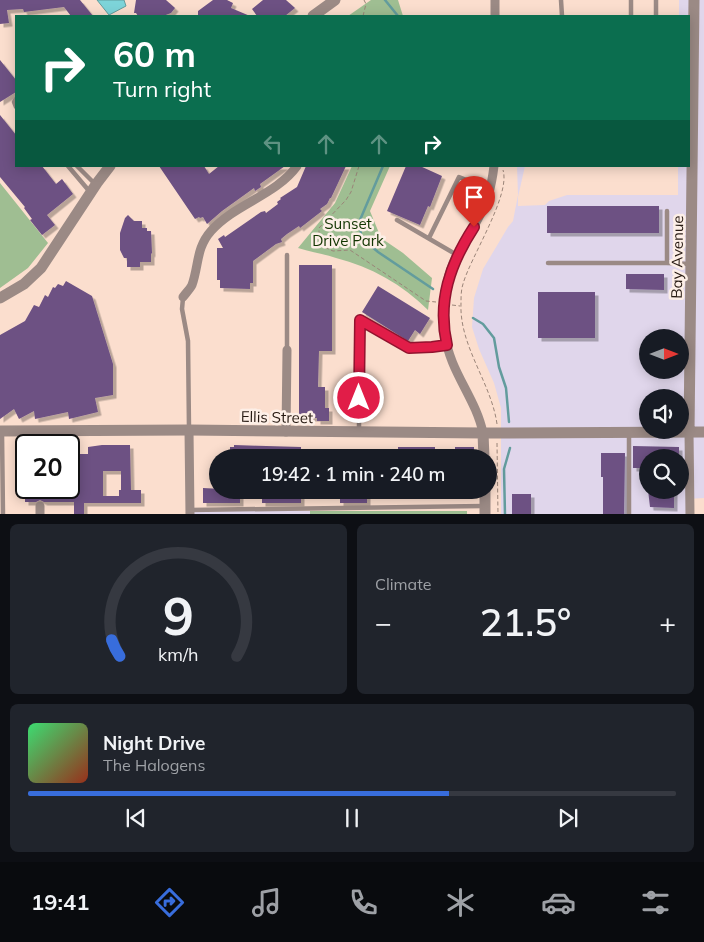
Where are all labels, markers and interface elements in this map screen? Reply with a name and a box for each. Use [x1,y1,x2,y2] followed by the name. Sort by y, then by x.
[113,32,196,76] text: 60 m
[30,35,95,100] icon: right
[113,75,211,103] text: Turn right
[259,130,287,158] icon: left
[312,130,340,158] icon: ahead
[365,130,393,158] icon: ahead
[418,130,446,158] icon: right
[453,176,495,227] pin
[460,183,488,211] icon: arrive
[312,214,384,250] park label: Sunset Drive Park
[667,215,687,299] street label: Bay Avenue
[639,329,689,379] north arrow
[639,329,689,499] map controls
[332,371,384,423] position arrow
[639,389,689,439] button: sound
[241,407,313,427] street label: Ellis Street
[15,434,80,499] speed limit sign: 20
[639,449,689,499] button: search
[260,462,446,486] text: 19:42 · 1 min · 240 m
[375,574,431,594] text: Climate
[163,583,194,648] text: 9
[480,598,571,646] text: 21.5°
[375,605,392,640] text: −
[659,605,676,640] text: +
[158,643,199,665] text: km/h
[103,731,205,755] text: Night Drive
[103,755,205,775] text: The Halogens
[122,804,150,832] icon: previous
[338,804,366,832] icon: pause
[554,804,582,832] icon: next
[152,885,187,920] icon: directions
[249,885,284,920] icon: music
[346,885,381,920] icon: phone
[443,885,478,920] icon: climate
[541,885,576,920] icon: car
[638,885,673,920] icon: filters
[31,888,89,916] text: 19:41

